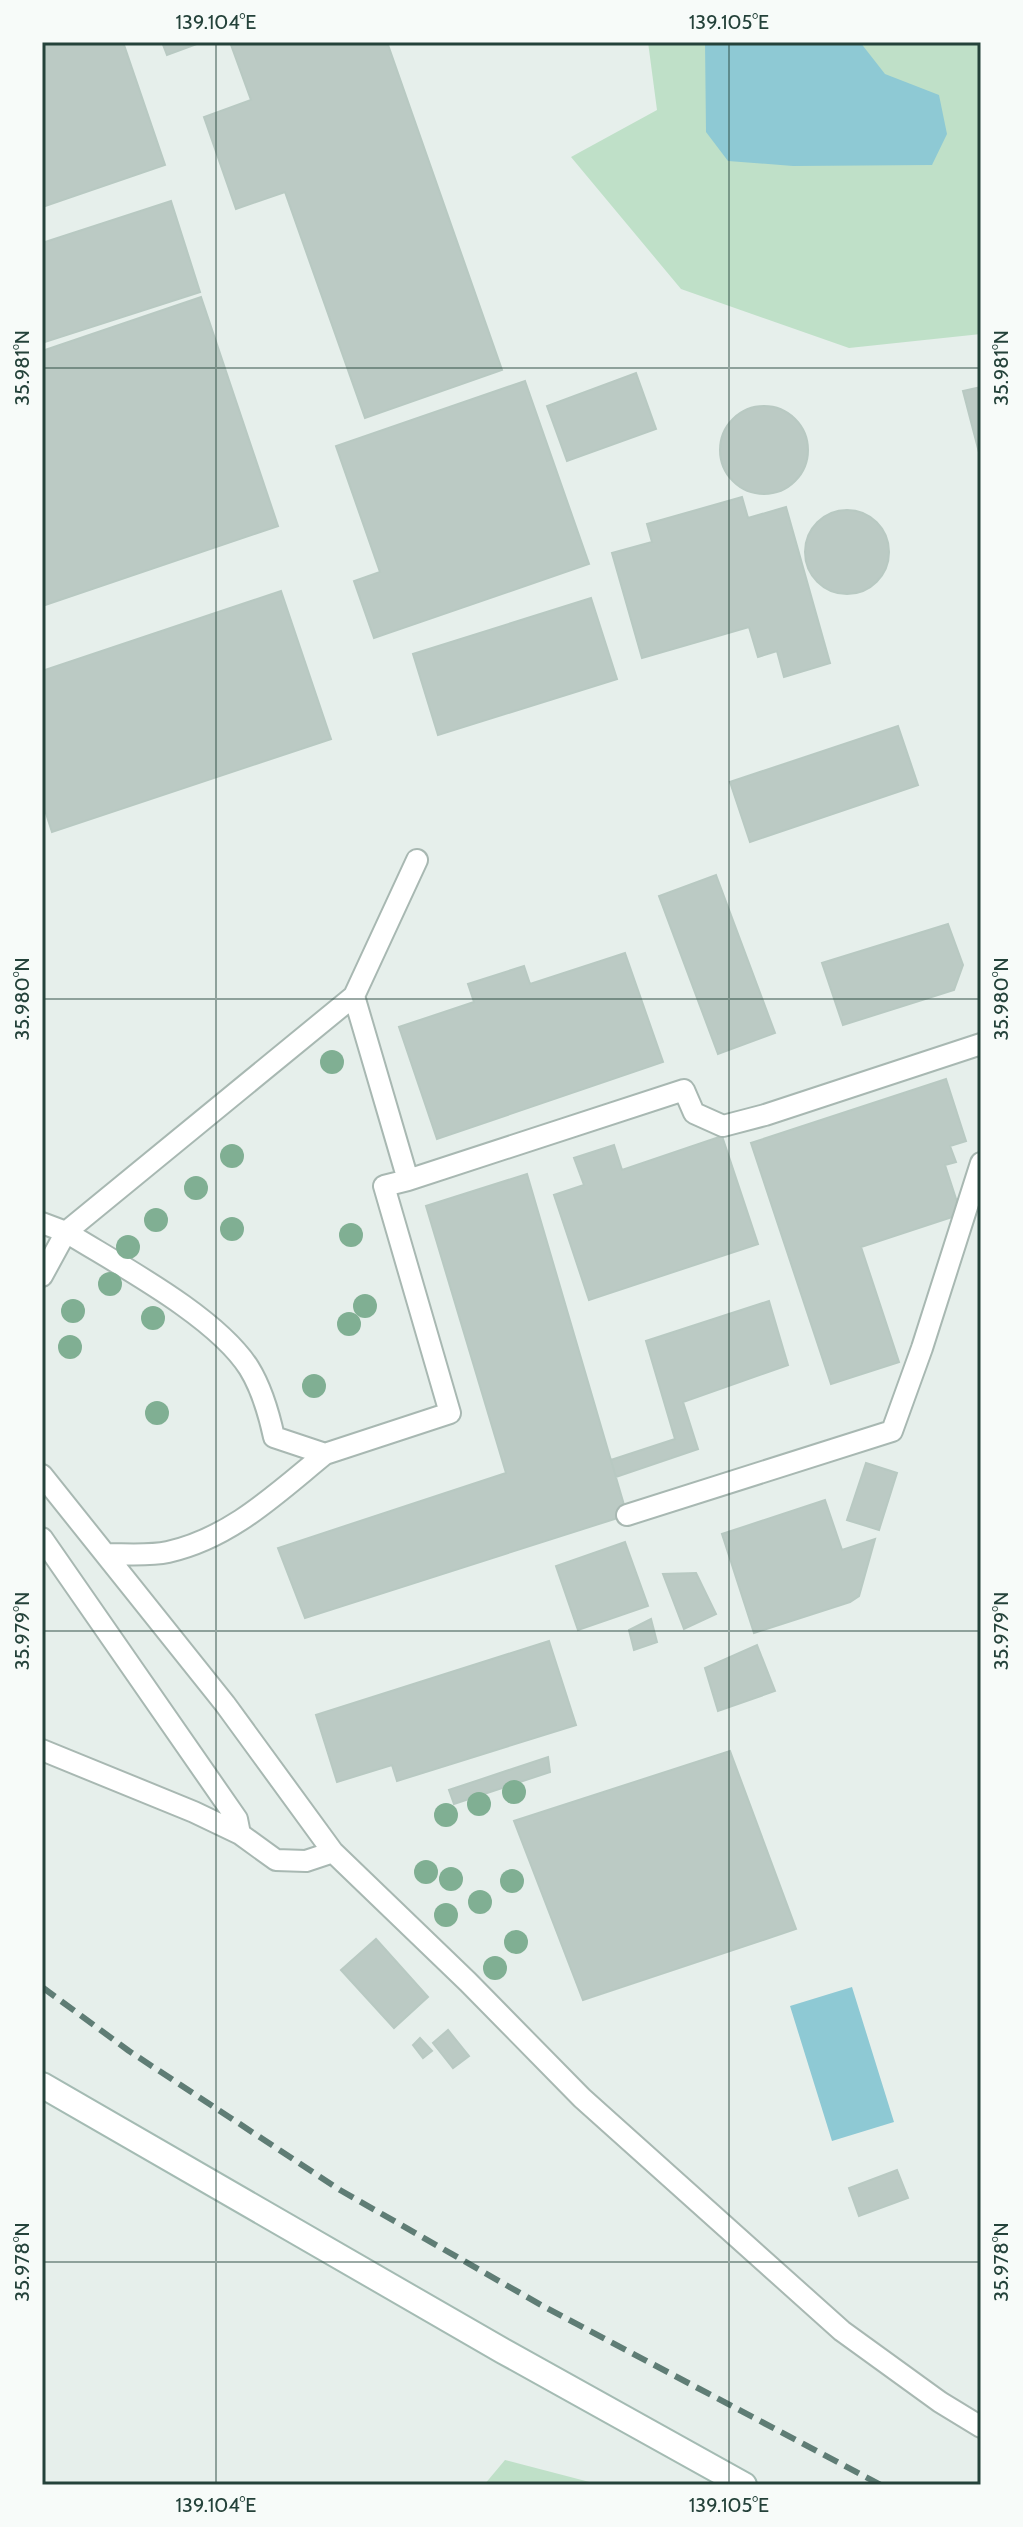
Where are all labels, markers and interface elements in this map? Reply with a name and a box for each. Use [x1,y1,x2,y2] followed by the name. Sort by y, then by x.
[176,10,256,34] text: 139.104°E
[689,10,769,34] text: 139.105°E
[10,330,34,406] text: 35.981°N
[989,330,1013,406] text: 35.981°N
[10,957,34,1041] text: 35.980°N
[989,957,1013,1041] text: 35.980°N
[10,1592,34,1670] text: 35.979°N
[989,1592,1013,1670] text: 35.979°N
[10,2222,34,2302] text: 35.978°N
[989,2222,1013,2302] text: 35.978°N
[176,2493,256,2517] text: 139.104°E
[689,2493,769,2517] text: 139.105°E

